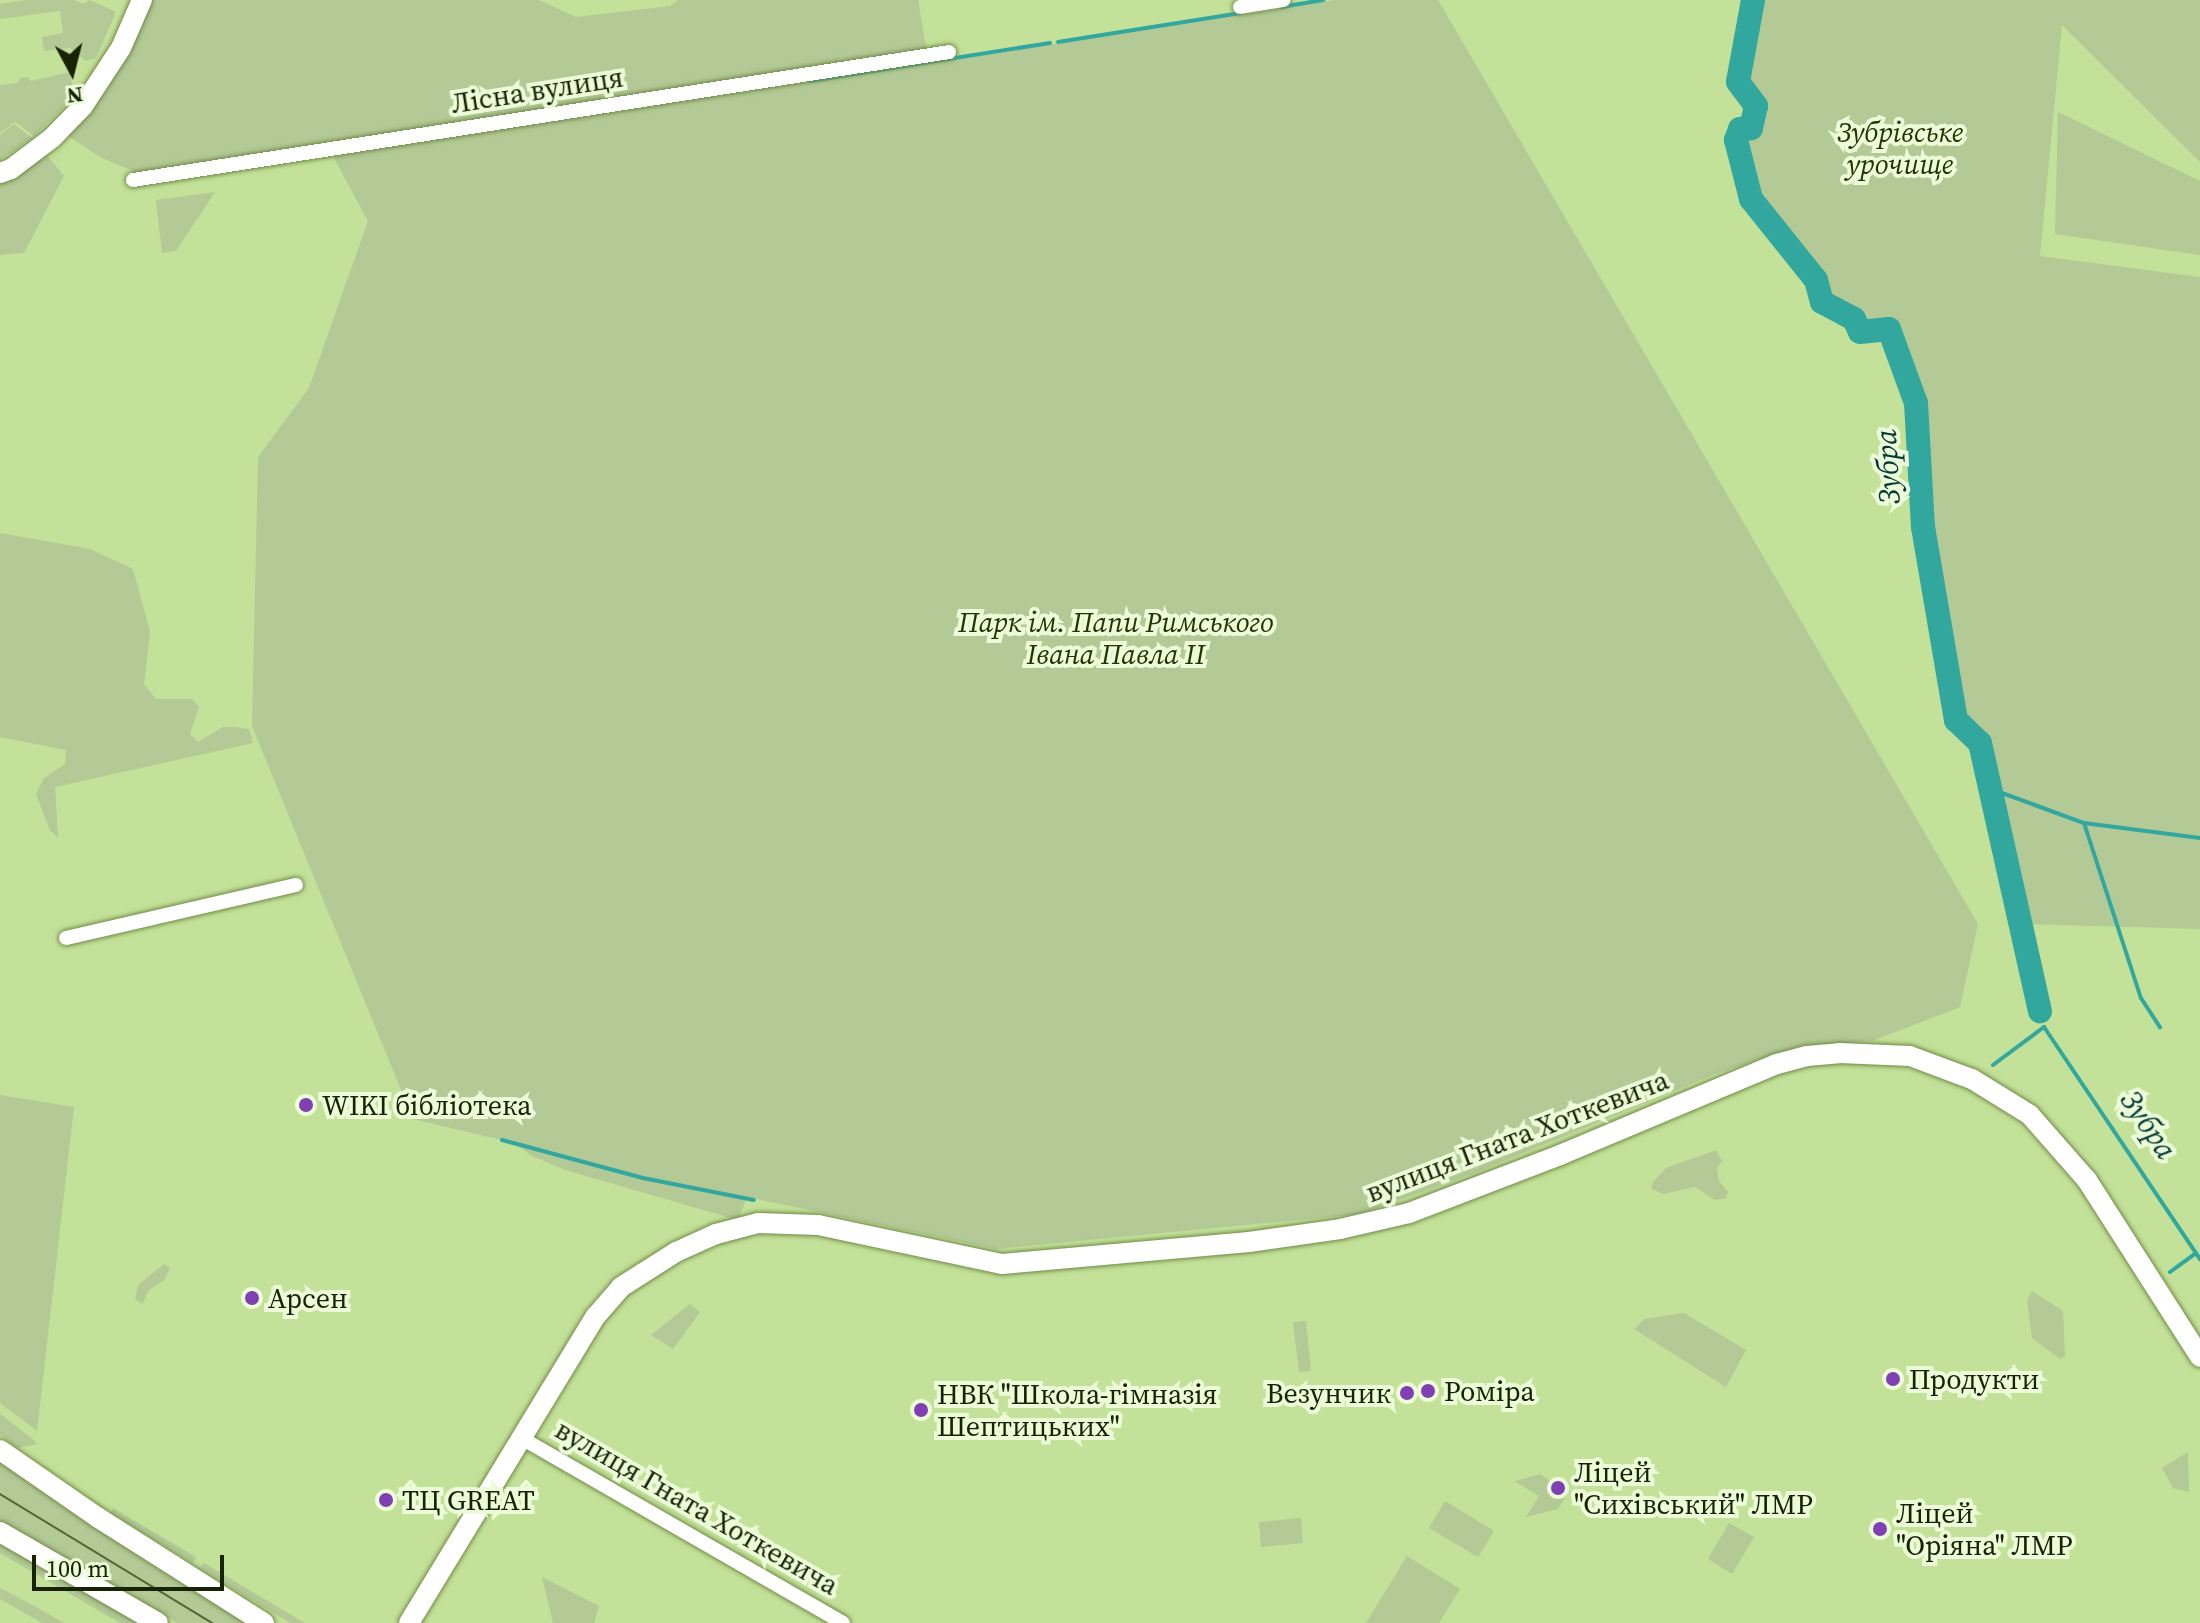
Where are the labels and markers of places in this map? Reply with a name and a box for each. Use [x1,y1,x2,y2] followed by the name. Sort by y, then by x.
[322,1088,531,1122] place label: WIKI бібліотека
[297,1096,315,1114] marker: WIKI бібліотека
[268,1281,348,1315] place label: Арсен
[243,1289,261,1307] marker: Арсен
[1909,1362,2039,1396] place label: Продукти
[1884,1370,1902,1388] marker: Продукти
[1444,1374,1535,1408] place label: Роміра
[1266,1376,1391,1410] place label: Везунчик
[937,1377,1217,1443] place label: НВК "Школа-гімназія Шептицьких"
[1419,1382,1437,1400] marker: Роміра
[1398,1384,1416,1402] marker: Везунчик
[912,1401,930,1419] marker: НВК "Школа-гімназія Шептицьких"
[1574,1455,1813,1521] place label: Ліцей "Сихівський" ЛМР
[1549,1479,1567,1497] marker: Ліцей "Сихівський" ЛМР
[402,1483,535,1517] place label: ТЦ GREAT
[377,1491,395,1509] marker: ТЦ GREAT
[1896,1496,2072,1562] place label: Ліцей "Оріяна" ЛМР
[1871,1520,1889,1538] marker: Ліцей "Оріяна" ЛМР

